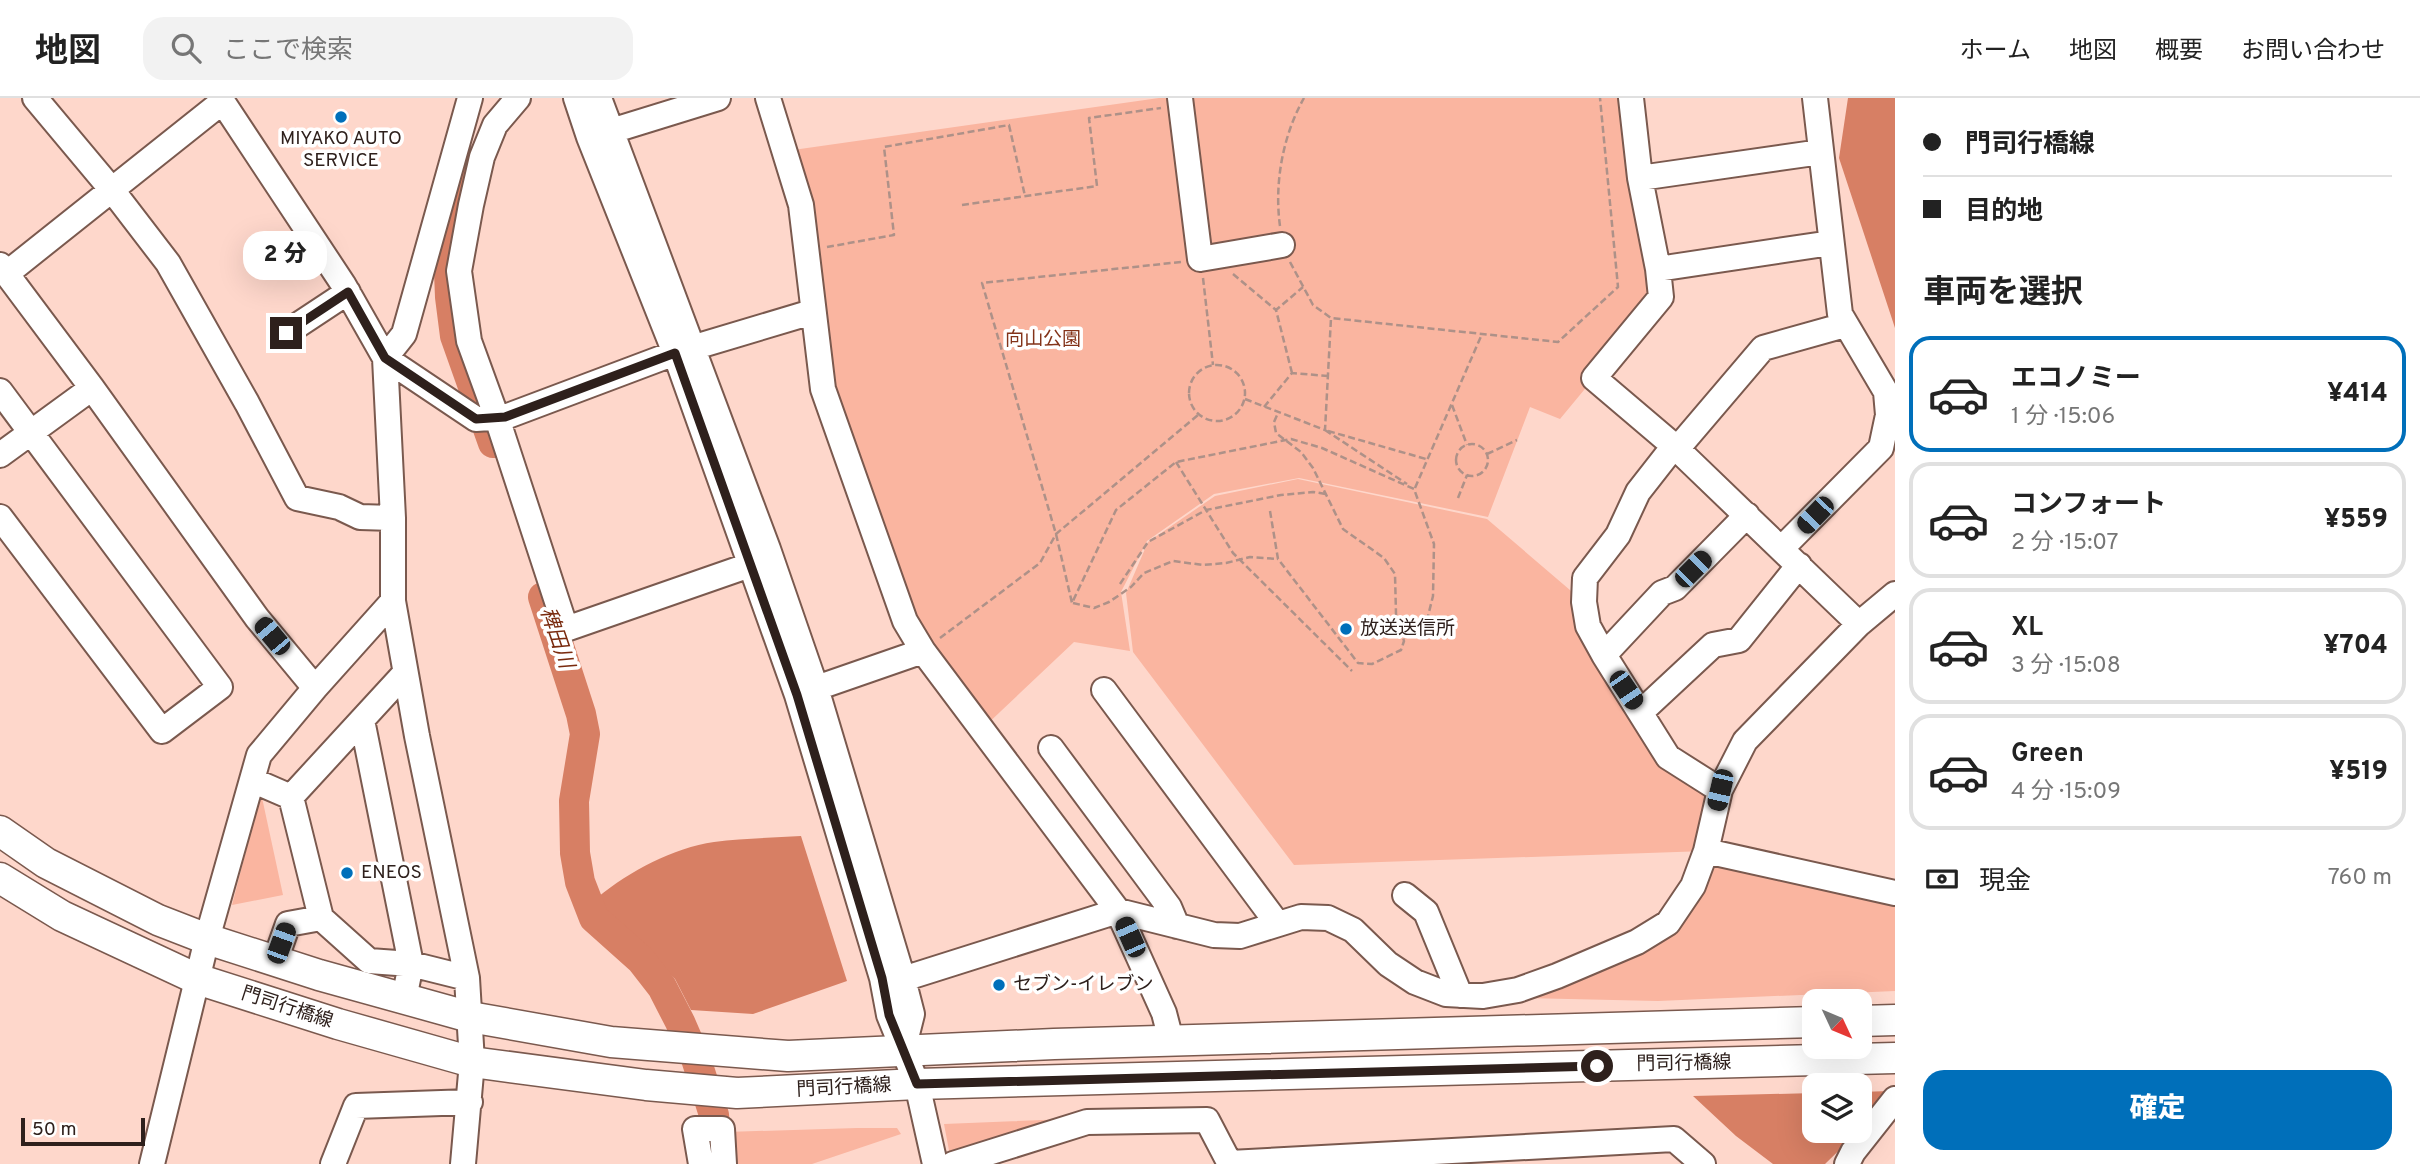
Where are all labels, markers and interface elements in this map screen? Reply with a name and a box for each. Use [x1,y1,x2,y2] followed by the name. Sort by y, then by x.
[143,17,633,80] search box
[167,29,205,67] icon: search
[35,32,101,74] text: 地図
[223,35,353,68] text: ここで検索
[1960,37,2031,67] text: ホーム
[2069,37,2117,67] text: 地図
[2155,37,2203,67] text: 概要
[2241,37,2385,67] text: お問い合わせ
[333,109,349,125] marker: MIYAKO AUTO SERVICE
[280,127,402,173] place label: MIYAKO AUTO SERVICE
[1965,129,2095,162] text: 門司行橋線
[1965,196,2043,229] text: 目的地
[244,232,328,280] callout: 2 分
[264,241,306,270] text: 2 分
[1923,274,2083,314] text: 車両を選択
[270,317,302,349] route end
[1005,328,1081,352] park label: 向山公園
[1927,363,1990,426] icon: car
[2011,363,2141,396] text: エコノミー
[2327,378,2388,411] text: ¥414
[2011,403,2115,432] text: 1 分 · 15:06
[1927,489,1990,552] icon: car
[2011,489,2166,522] text: コンフォート
[1793,493,1838,537] car
[2324,504,2388,537] text: ¥559
[2011,529,2118,558] text: 2 分 · 15:07
[1671,547,1716,591] car
[533,604,580,674] water label: 稗田川
[2011,612,2043,645] text: XL
[251,613,294,659] car
[1927,615,1990,678] icon: car
[1360,617,1455,641] place label: 放送送信所
[1338,621,1354,637] marker: 放送送信所
[2323,630,2388,663] text: ¥704
[2011,652,2121,681] text: 3 分 · 15:08
[1606,667,1647,713] car
[2011,738,2084,771] text: Green
[1927,741,1990,804] icon: car
[2329,756,2388,789] text: ¥519
[1706,767,1735,813] car
[2011,778,2121,807] text: 4 分 · 15:09
[1923,860,1961,898] icon: cash
[361,861,422,885] place label: ENEOS
[2328,864,2392,893] text: 760 m
[339,865,355,881] marker: ENEOS
[1979,866,2031,899] text: 現金
[1112,914,1149,960] car
[264,920,299,966] car
[1013,973,1154,997] place label: セブン-イレブン
[991,977,1007,993] marker: セブン-イレブン
[238,982,336,1034] street label: 門司行橋線
[1802,989,1872,1059] north arrow
[1802,989,1872,1143] map controls
[1581,1050,1613,1082] route start
[1636,1051,1732,1077] street label: 門司行橋線
[1923,1070,2392,1150] button: 確定
[1802,1073,1872,1143] button: layers
[796,1074,892,1102] street label: 門司行橋線
[21,1115,145,1147] scale bar
[32,1118,77,1142] text: 50 m

